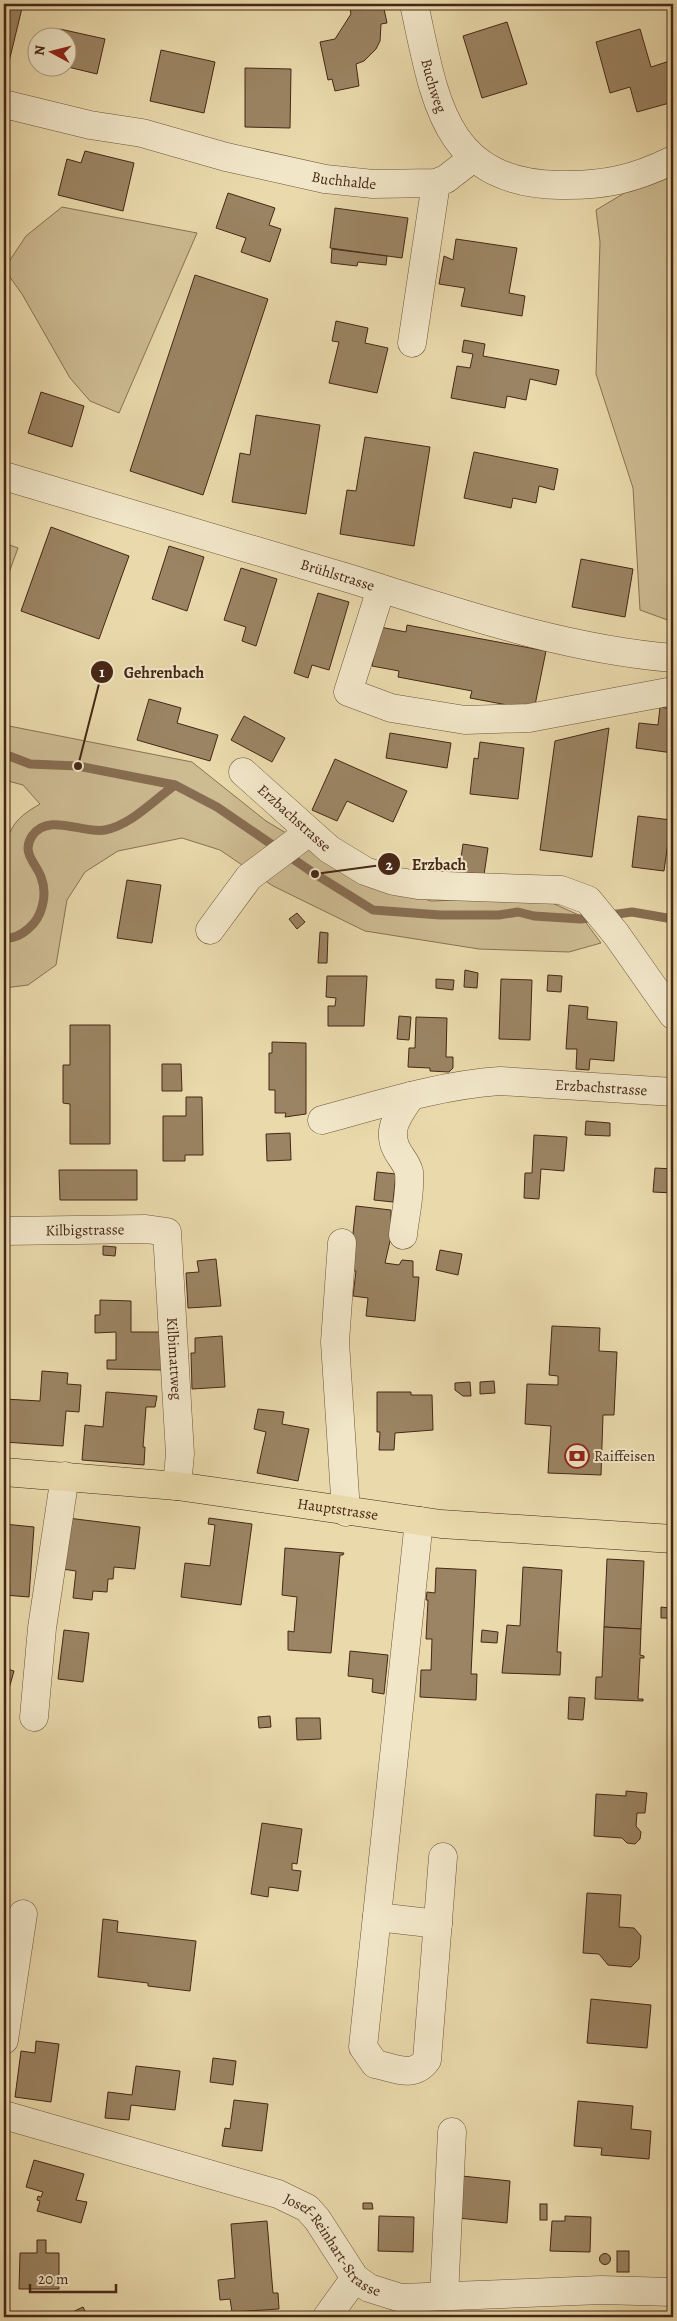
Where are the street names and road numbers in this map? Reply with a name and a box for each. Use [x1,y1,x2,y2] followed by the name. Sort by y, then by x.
[416,57,452,116] street label: Buchweg
[310,166,378,194] street label: Buchhalde
[298,554,378,596] street label: Brühlstrasse
[253,780,336,856] street label: Erzbachstrasse
[554,1075,648,1100] street label: Erzbachstrasse
[45,1219,125,1240] street label: Kilbigstrasse
[162,1317,187,1401] street label: Kilbimattweg
[296,1493,380,1525] street label: Hauptstrasse
[281,2188,383,2301] street label: Josef-Reinhart-Strasse

